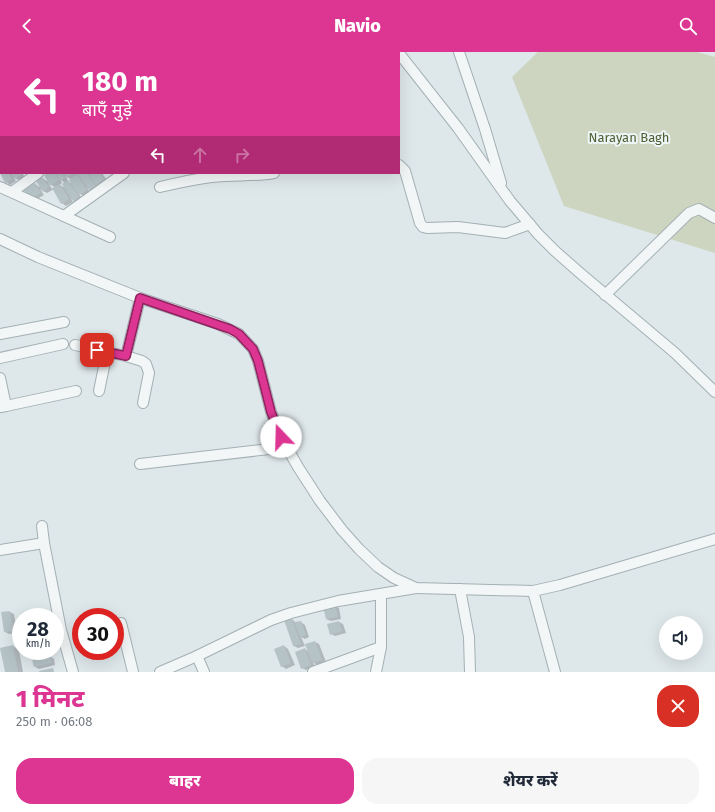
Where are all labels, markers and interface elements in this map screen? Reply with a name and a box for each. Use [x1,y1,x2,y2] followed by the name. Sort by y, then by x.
[16,15,38,37] icon: back
[334,15,381,37] text: Navio
[677,15,699,37] icon: search
[82,65,158,98] text: 180 m
[16,68,68,120] icon: left
[82,99,132,121] text: बाएँ मुड़ें
[589,130,669,145] park label: Narayan Bagh
[147,144,169,166] icon: left
[189,144,211,166] icon: ahead
[231,144,253,166] icon: right
[80,333,114,367] pin
[86,339,108,361] icon: arrive
[260,416,302,458] position arrow
[72,608,124,660] speed limit sign: 30
[659,616,703,660] map controls
[659,616,703,660] button: sound
[27,617,49,641] text: 28
[26,638,50,650] text: km/h
[16,685,85,713] text: 1 मिनट
[657,685,699,727] button: close
[16,714,93,729] text: 250 m · 06:08
[16,758,354,804] button: बाहर
[362,758,699,804] button: शेयर करें

